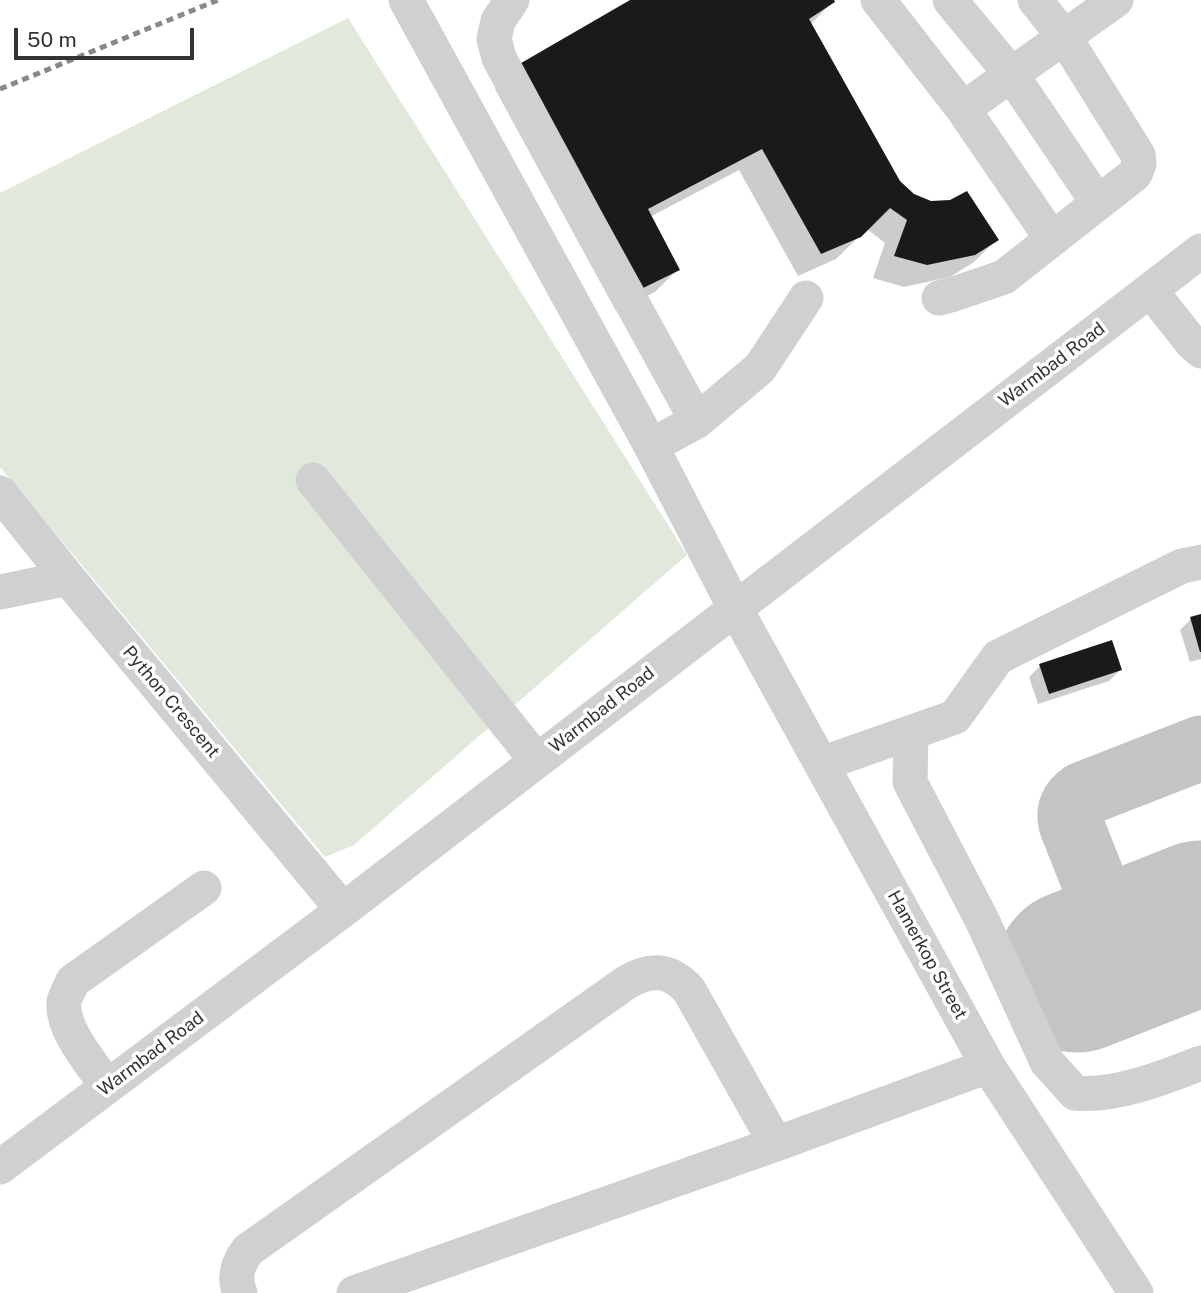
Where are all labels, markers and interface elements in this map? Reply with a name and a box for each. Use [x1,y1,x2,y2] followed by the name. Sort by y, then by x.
[18,14,198,58] scale bar
[27,27,77,52] text: 50 m
[995,318,1109,412] street label: Warmbad Road
[118,642,224,762] street label: Python Crescent
[545,662,659,758] street label: Warmbad Road
[883,887,971,1023] street label: Hamerkop Street
[94,1007,208,1101] street label: Warmbad Road

